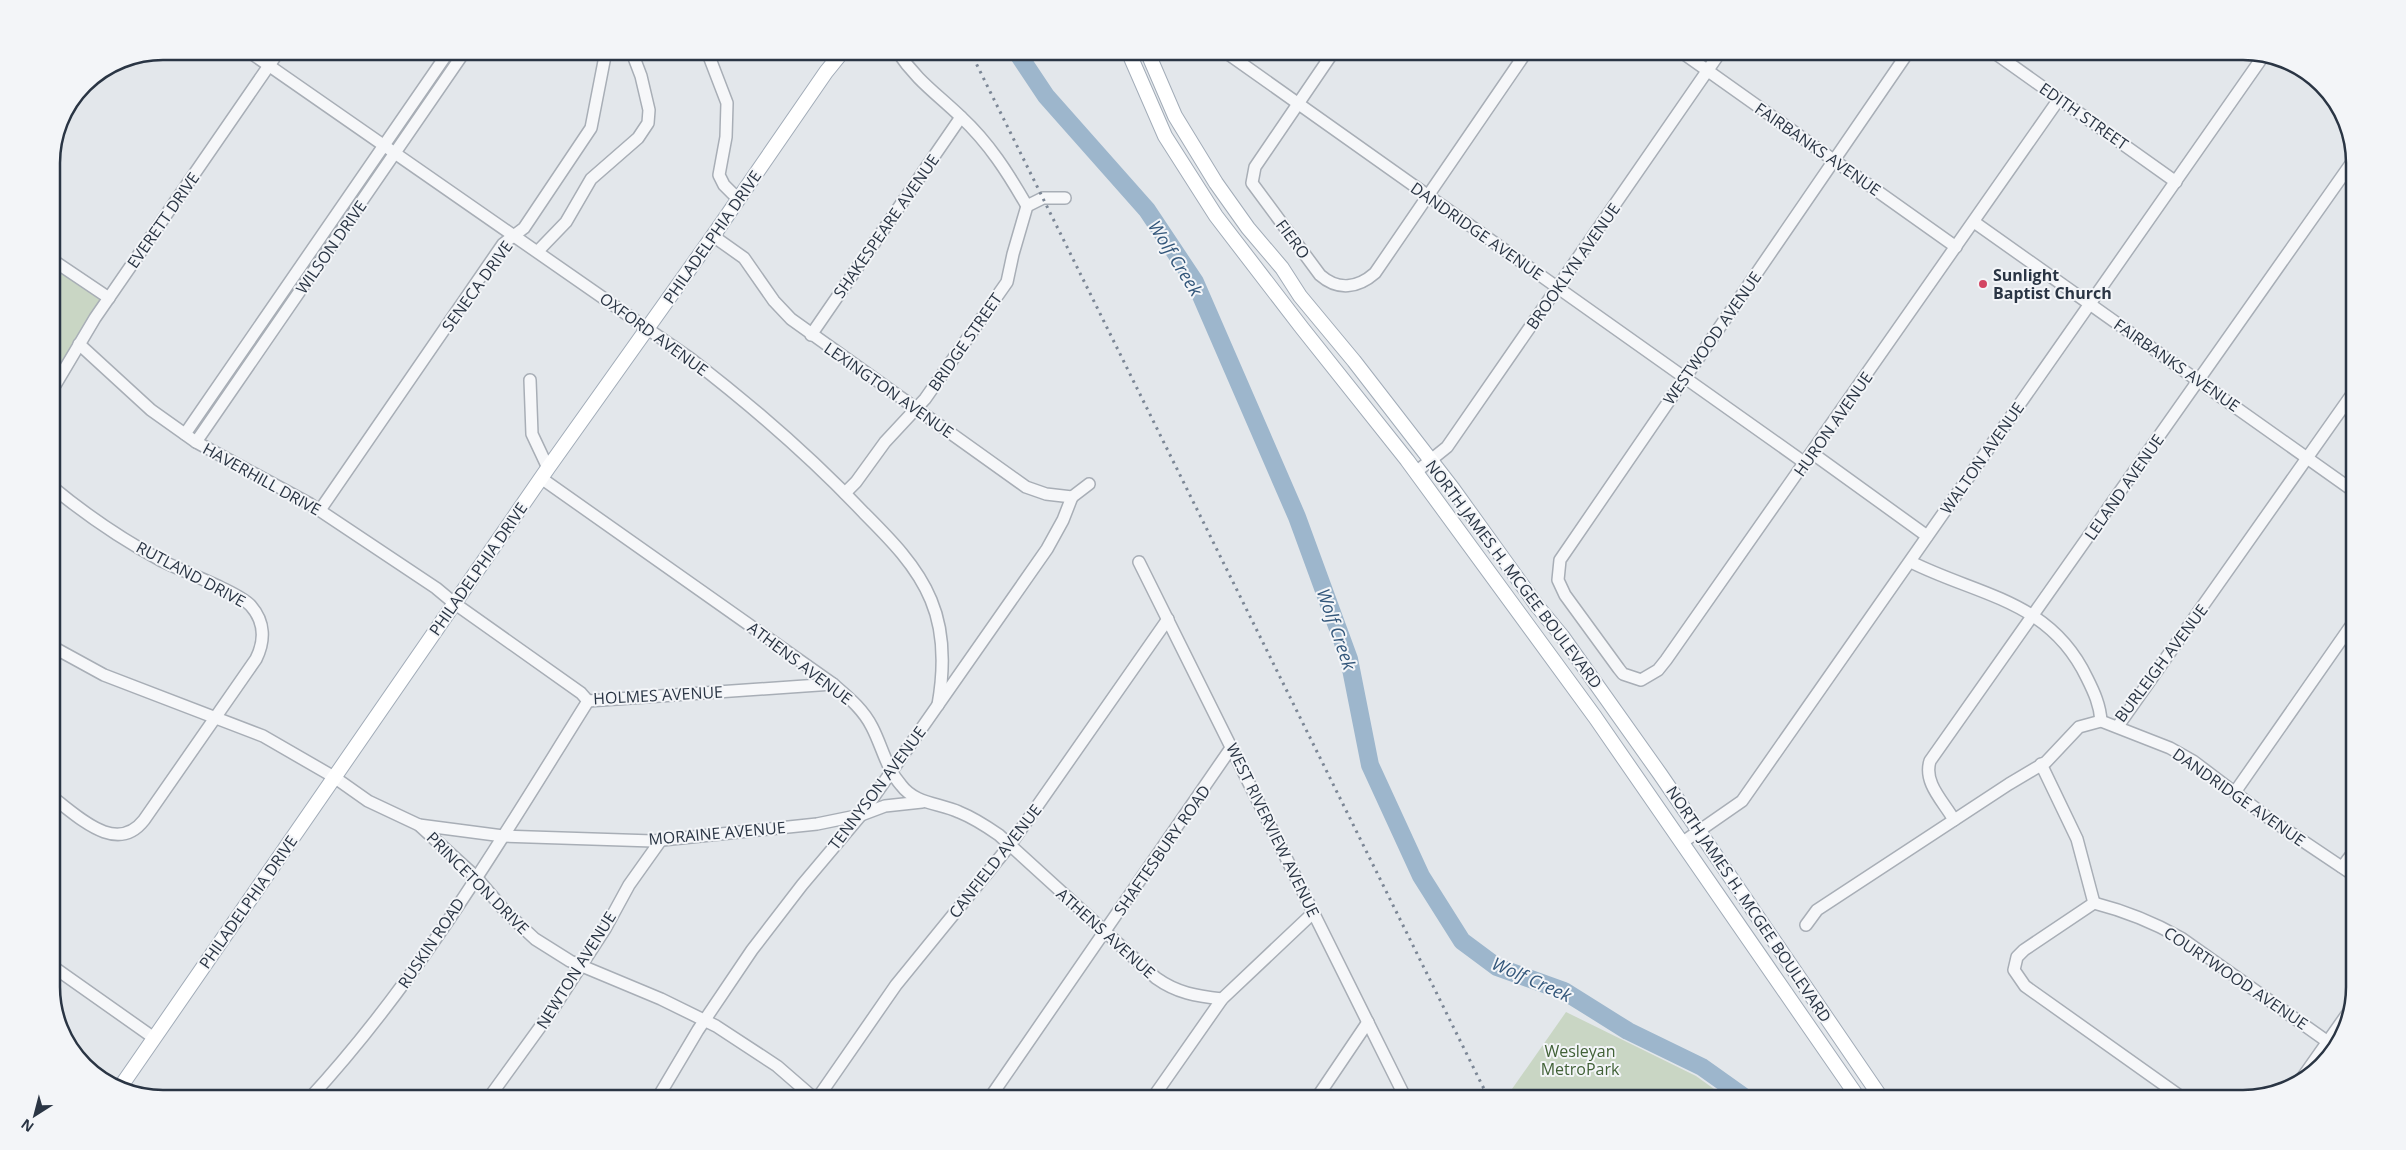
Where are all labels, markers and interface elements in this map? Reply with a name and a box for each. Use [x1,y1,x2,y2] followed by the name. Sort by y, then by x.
[2035,77,2133,155] street label: EDITH STREET
[1751,97,1885,201] street label: FAIRBANKS AVENUE
[828,150,944,302] street label: SHAKESPEARE AVENUE
[658,166,766,308] street label: PHILADELPHIA DRIVE
[122,168,204,272] street label: EVERETT DRIVE
[1406,177,1548,285] street label: DANDRIDGE AVENUE
[291,196,371,298] street label: WILSON DRIVE
[1521,198,1625,334] street label: BROOKLYN AVENUE
[1271,215,1315,263] street label: FIERO
[1143,216,1209,301] water label: Wolf Creek
[437,236,517,336] street label: SENECA DRIVE
[1993,264,2112,304] place label: Sunlight Baptist Church
[1658,267,1766,409] street label: WESTWOOD AVENUE
[1977,278,1989,290] marker: Sunlight Baptist Church
[595,287,713,381] street label: OXFORD AVENUE
[923,288,1007,395] street label: BRIDGE STREET
[2110,313,2244,417] street label: FAIRBANKS AVENUE
[820,337,958,443] street label: LEXINGTON AVENUE
[1789,367,1877,481] street label: HURON AVENUE
[1935,398,2029,518] street label: WALTON AVENUE
[2079,430,2169,544] street label: LELAND AVENUE
[199,437,325,521] street label: HAVERHILL DRIVE
[1421,455,1607,693] street label: NORTH JAMES H. MCGEE BOULEVARD
[424,498,532,640] street label: PHILADELPHIA DRIVE
[132,536,250,612] street label: RUTLAND DRIVE
[1312,585,1363,674] water label: Wolf Creek
[2109,600,2213,726] street label: BURLEIGH AVENUE
[743,616,857,710] street label: ATHENS AVENUE
[593,681,723,709] street label: HOLMES AVENUE
[823,722,931,854] street label: TENNYSON AVENUE
[1221,739,1325,921] street label: WEST RIVERVIEW AVENUE
[2168,743,2310,851] street label: DANDRIDGE AVENUE
[1109,780,1215,920] street label: SHAFTESBURY ROAD
[1661,781,1837,1027] street label: NORTH JAMES H. MCGEE BOULEVARD
[944,799,1046,923] street label: CANFIELD AVENUE
[648,816,786,850] street label: MORAINE AVENUE
[422,827,534,939] street label: PRINCETON DRIVE
[194,831,302,973] street label: PHILADELPHIA DRIVE
[1052,883,1160,983] street label: ATHENS AVENUE
[393,893,469,993] street label: RUSKIN ROAD
[531,907,621,1033] street label: NEWTON AVENUE
[2160,922,2312,1034] street label: COURTWOOD AVENUE
[1488,951,1577,1008] water label: Wolf Creek
[1541,1040,1620,1080] park label: Wesleyan MetroPark
[10,1090,60,1140] north arrow
[17,1115,37,1137] text: N

